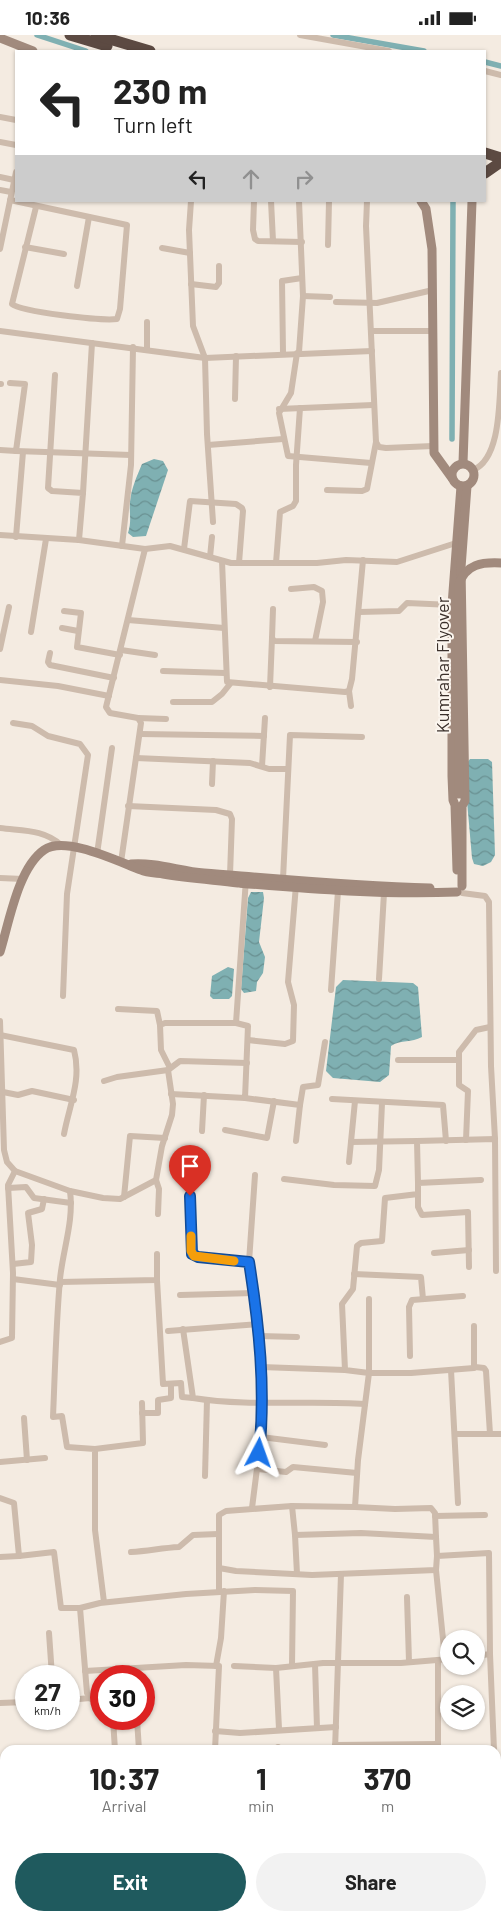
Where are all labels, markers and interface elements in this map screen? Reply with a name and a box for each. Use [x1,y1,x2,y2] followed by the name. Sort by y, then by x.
[25,6,70,29] text: 10:36
[113,69,207,111] text: 230 m
[30,70,95,135] icon: left
[113,111,193,137] text: Turn left
[184,165,212,193] icon: left
[237,165,265,193] icon: ahead
[290,165,318,193] icon: right
[431,596,453,733] street label: Kumrahar Flyover
[169,1145,211,1196] pin
[176,1152,204,1180] icon: arrive
[232,1426,284,1478] position arrow
[440,1630,485,1730] map controls
[440,1630,485,1675] button: search
[90,1665,155,1730] speed limit sign: 30
[34,1676,61,1706] text: 27
[440,1685,485,1730] button: layers
[34,1703,61,1717] text: km/h
[89,1760,159,1796] text: 10:37
[256,1760,267,1796] text: 1
[364,1760,412,1796] text: 370
[102,1796,147,1815] text: Arrival
[248,1796,274,1815] text: min
[381,1796,394,1815] text: m
[15,1853,246,1911] button: Exit
[256,1853,486,1911] button: Share

